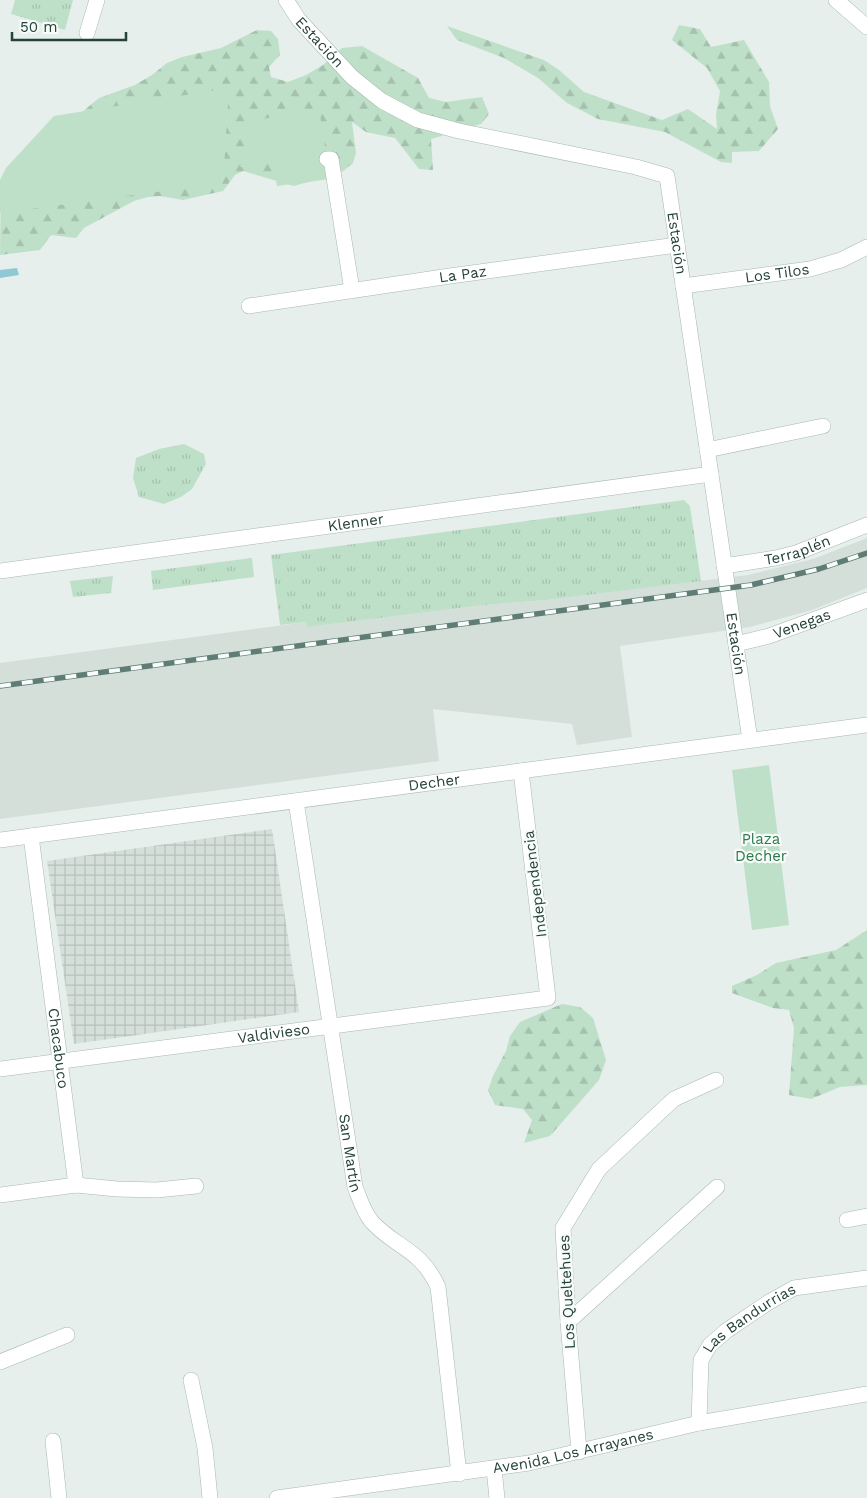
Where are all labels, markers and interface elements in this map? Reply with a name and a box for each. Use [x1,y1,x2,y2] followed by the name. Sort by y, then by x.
[12,10,126,42] scale bar
[291,13,348,71] street label: Estación
[20,18,57,36] text: 50 m
[663,211,690,276] street label: Estación
[744,260,811,287] street label: Los Tilos
[438,262,488,287] street label: La Paz
[327,510,385,535] street label: Klenner
[763,531,833,569] street label: Terraplén
[771,605,833,643] street label: Venegas
[722,611,749,676] street label: Estación
[407,770,461,795] street label: Decher
[519,829,550,938] street label: Independencia
[735,830,787,865] park label: Plaza Decher
[44,1007,72,1090] street label: Chacabuco
[236,1020,311,1047] street label: Valdivieso
[335,1113,365,1195] street label: San Martín
[555,1234,579,1350] street label: Los Queltehues
[699,1280,799,1356] street label: Las Bandurrias
[492,1425,655,1477] street label: Avenida Los Arrayanes

